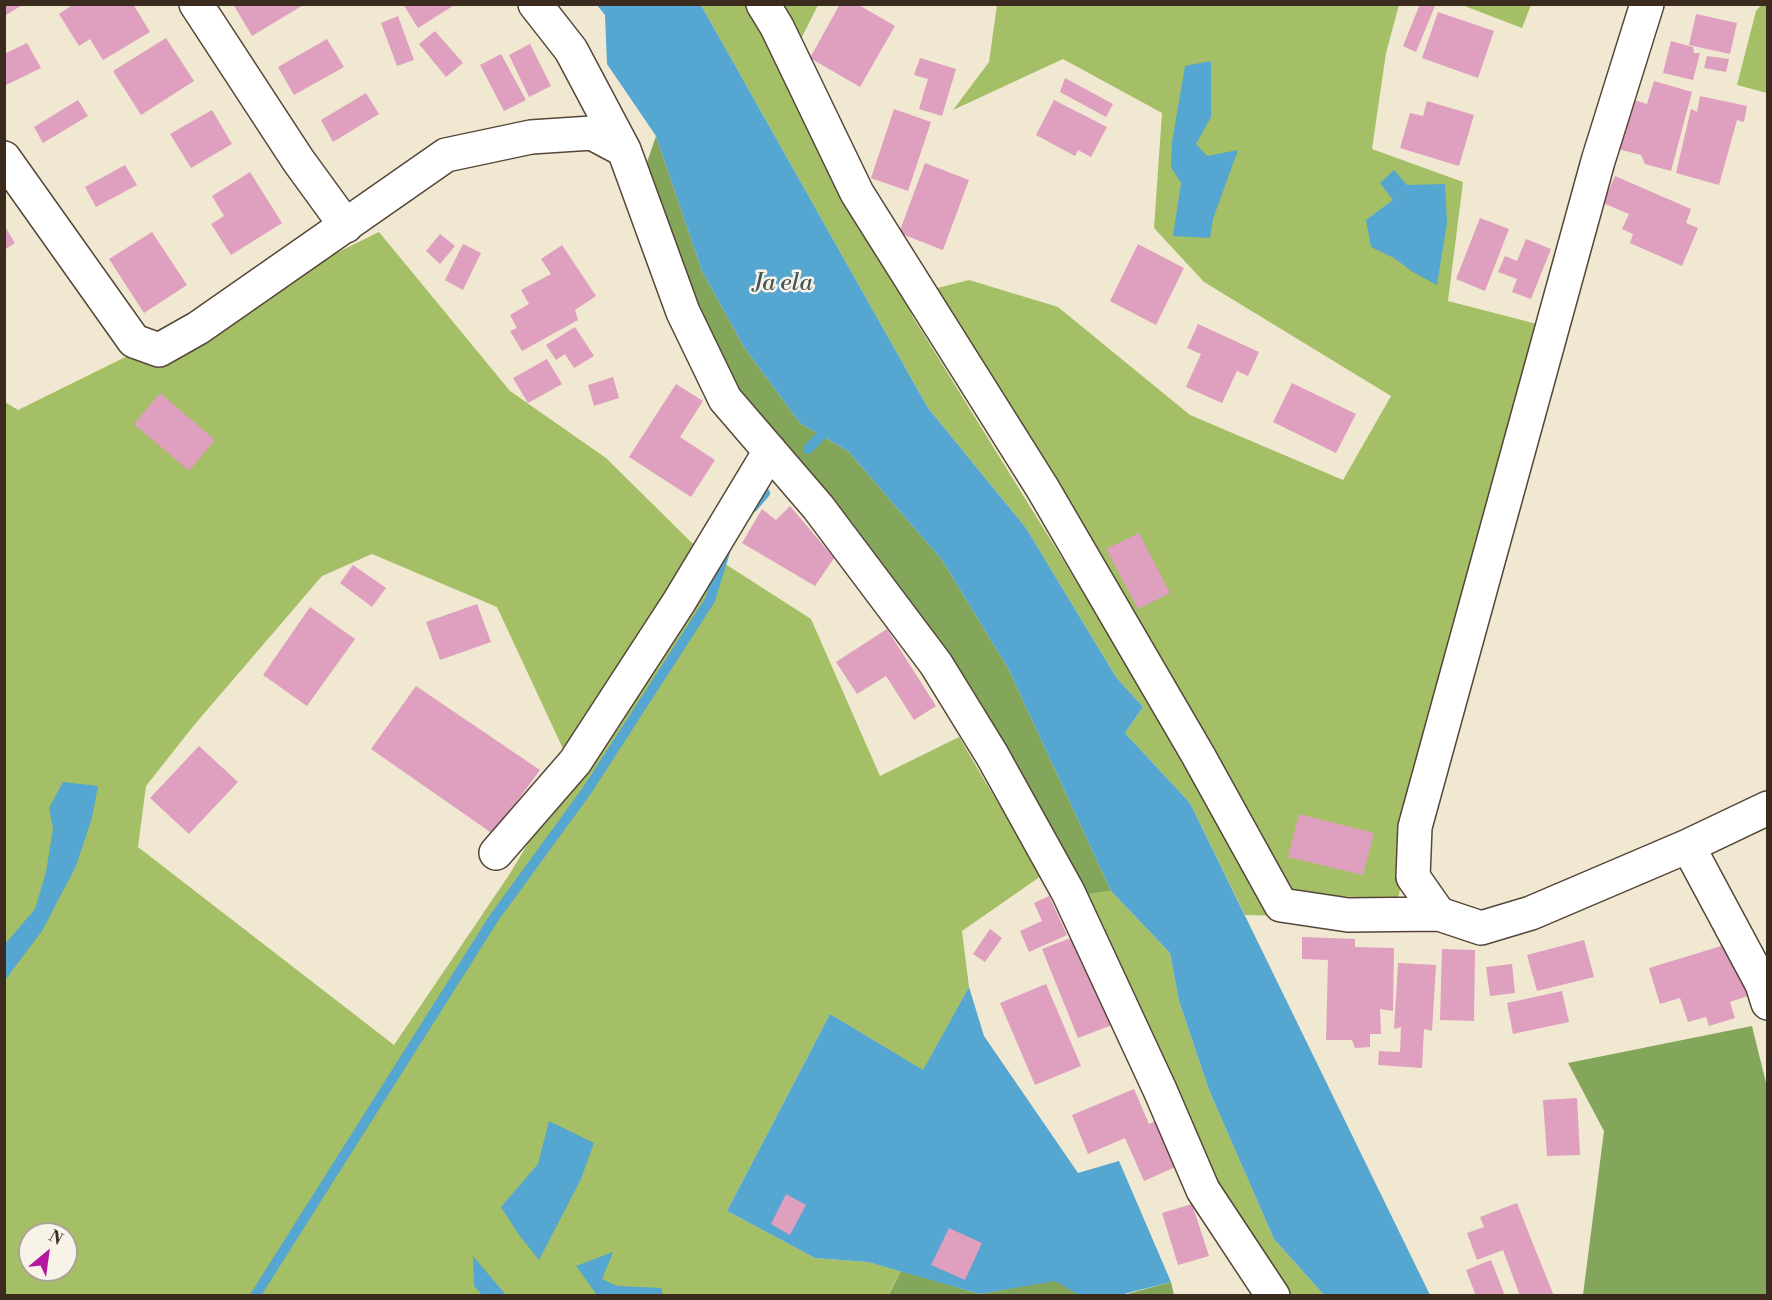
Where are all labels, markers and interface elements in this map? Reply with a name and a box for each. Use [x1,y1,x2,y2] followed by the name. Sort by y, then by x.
[753,270,813,298] water label: Ja ela
[18,1222,78,1282] north arrow
[45,1226,66,1250] text: N

